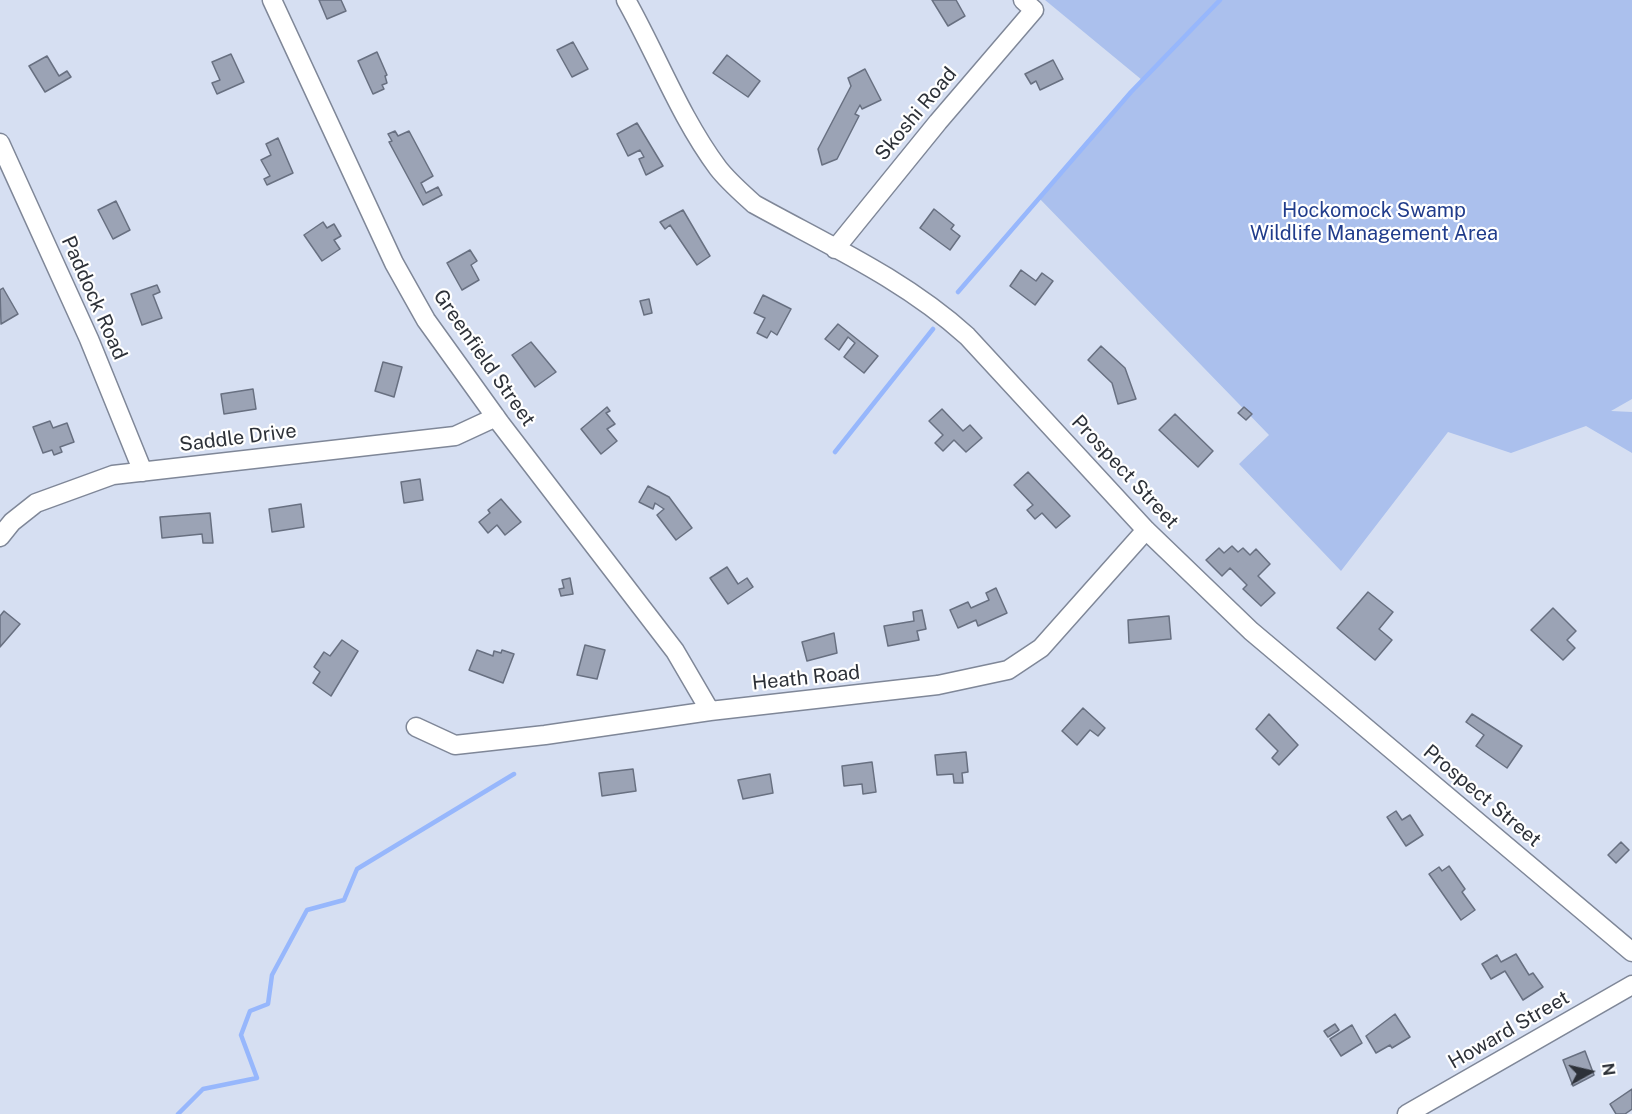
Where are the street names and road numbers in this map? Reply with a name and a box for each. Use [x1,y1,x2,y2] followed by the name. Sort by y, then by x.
[870,63,962,165] street label: Skoshi Road
[56,232,132,364] street label: Paddock Road
[428,285,540,431] street label: Greenfield Street
[1066,410,1184,534] street label: Prospect Street
[178,419,298,457] street label: Saddle Drive
[751,660,861,696] street label: Heath Road
[1418,740,1546,852] street label: Prospect Street
[1444,986,1574,1074] street label: Howard Street

